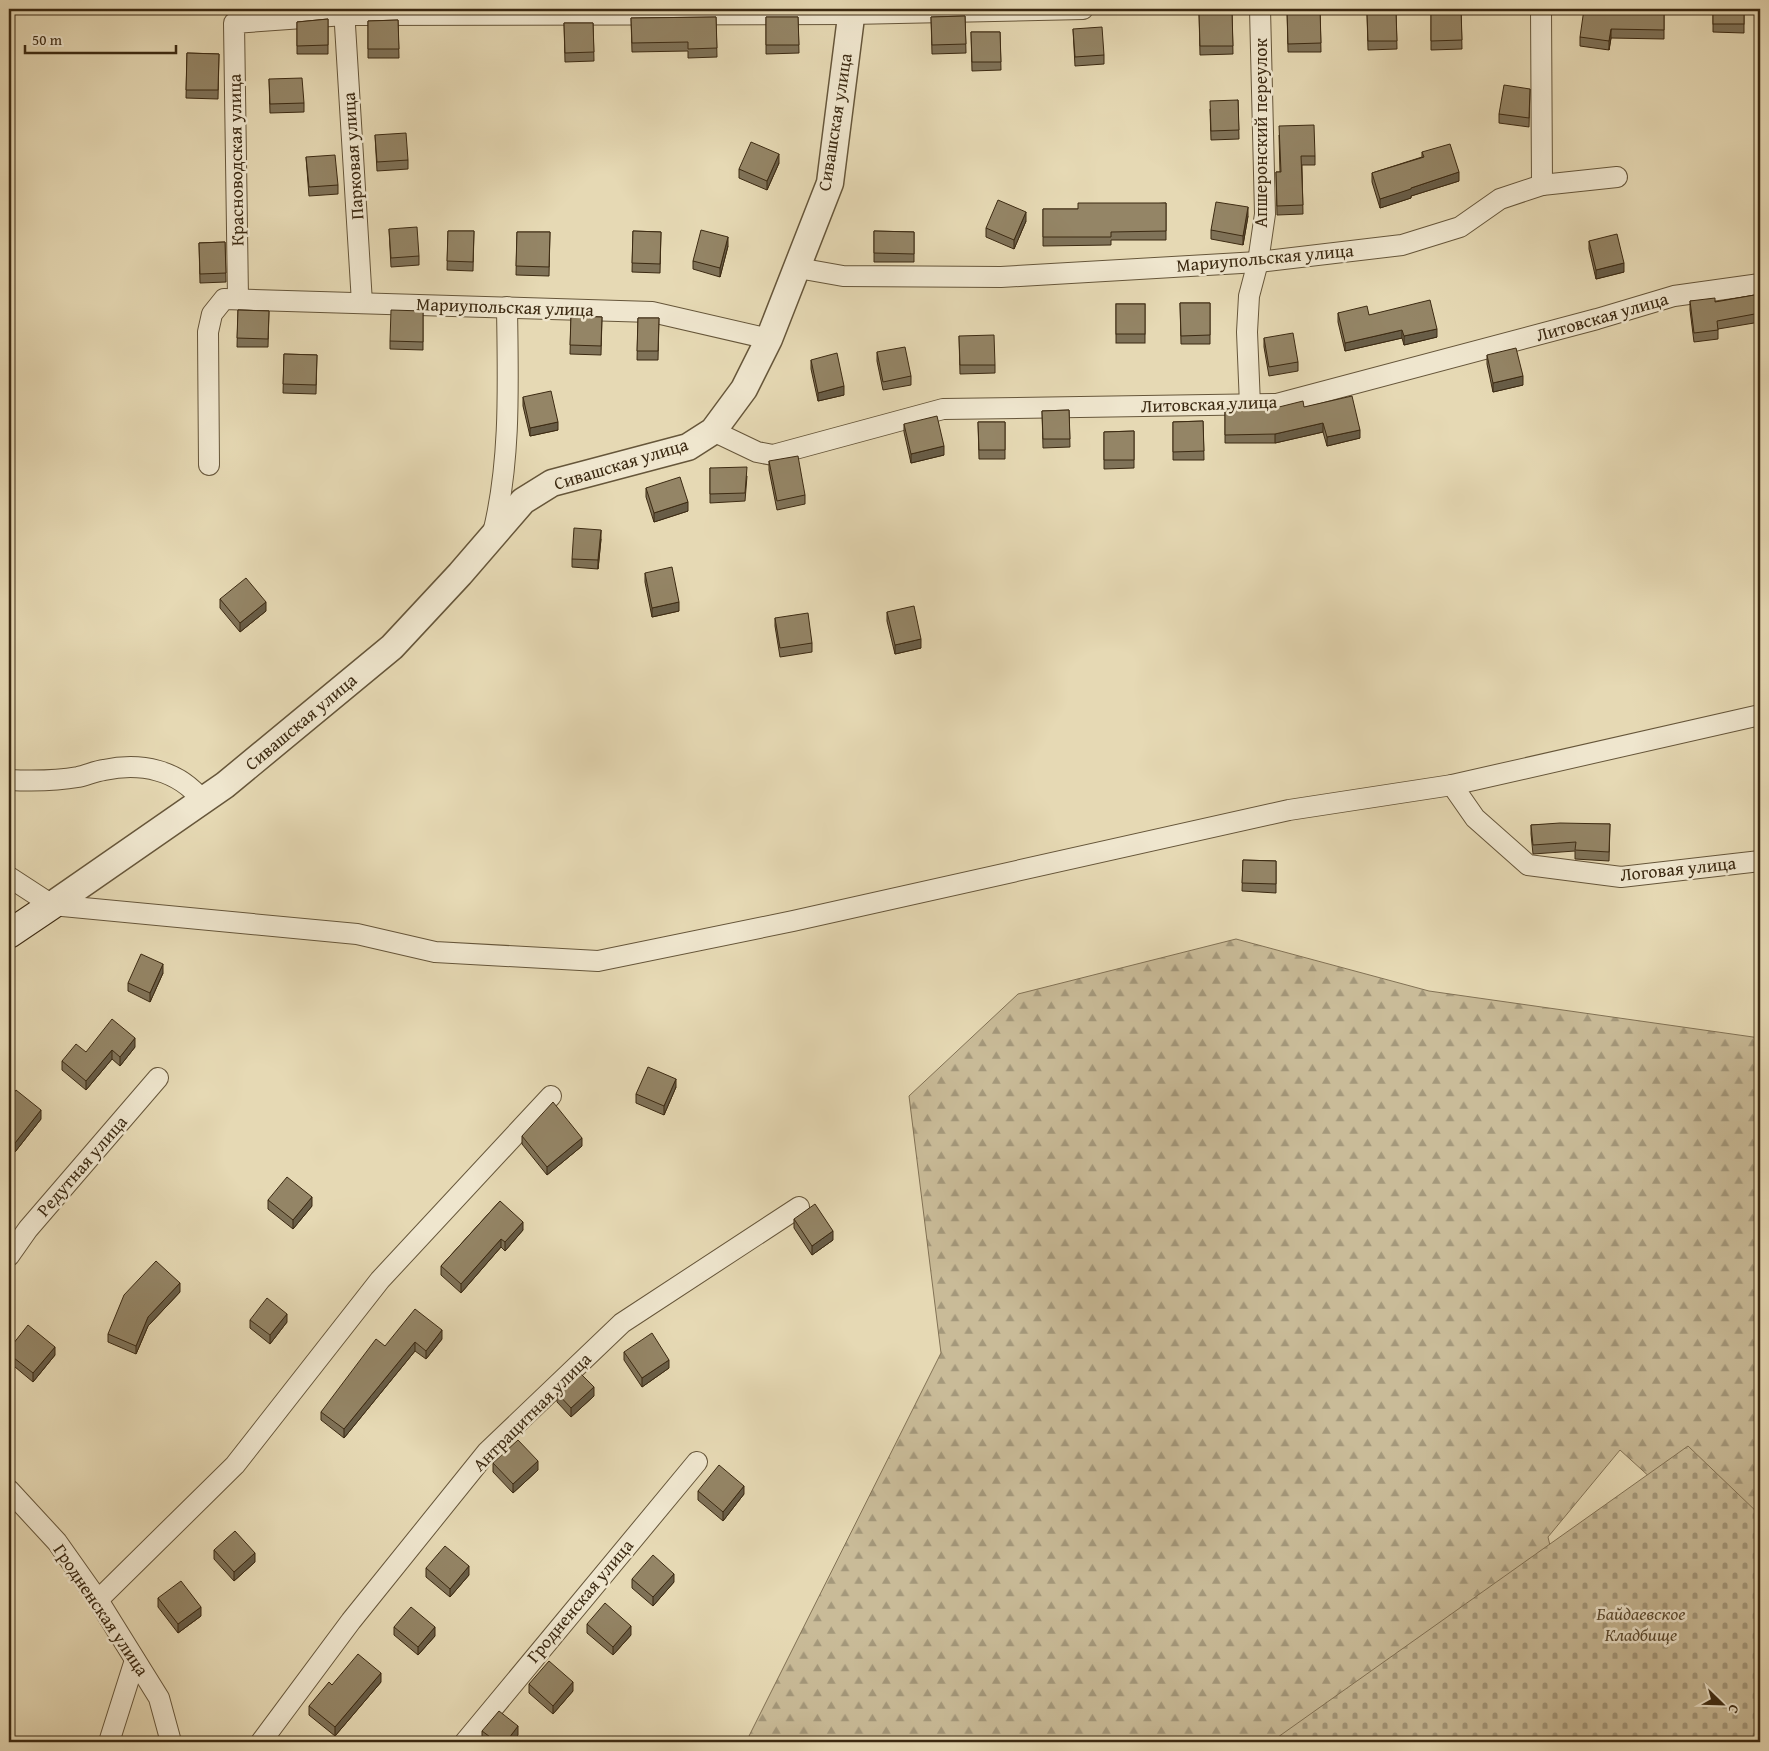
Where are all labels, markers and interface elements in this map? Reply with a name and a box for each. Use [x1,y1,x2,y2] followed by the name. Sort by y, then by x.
[25,22,176,54] scale bar
[32,29,63,50] text: 50 m
[1247,38,1274,228] street label: Апшеронский переулок
[810,51,859,193] street label: Сивашская улица
[220,73,251,246] street label: Красноводская улица
[335,91,370,221] street label: Парковая улица
[1175,236,1355,279] street label: Мариупольская улица
[1533,285,1672,348] street label: Литовская улица
[416,290,595,323] street label: Мариупольская улица
[1140,388,1278,419] street label: Литовская улица
[550,430,692,497] street label: Сивашская улица
[239,666,363,777] street label: Сивашская улица
[1619,849,1738,888] street label: Логовая улица
[30,1109,134,1222] street label: Редутная улица
[466,1346,598,1477] street label: Антрацитная улица
[520,1533,640,1668] street label: Гродненская улица
[47,1538,156,1682] street label: Гродненская улица
[1597,1600,1685,1648] park label: Байдаевское Кладбище
[1696,1678,1746,1728] north arrow
[1723,1702,1745,1717] text: С

